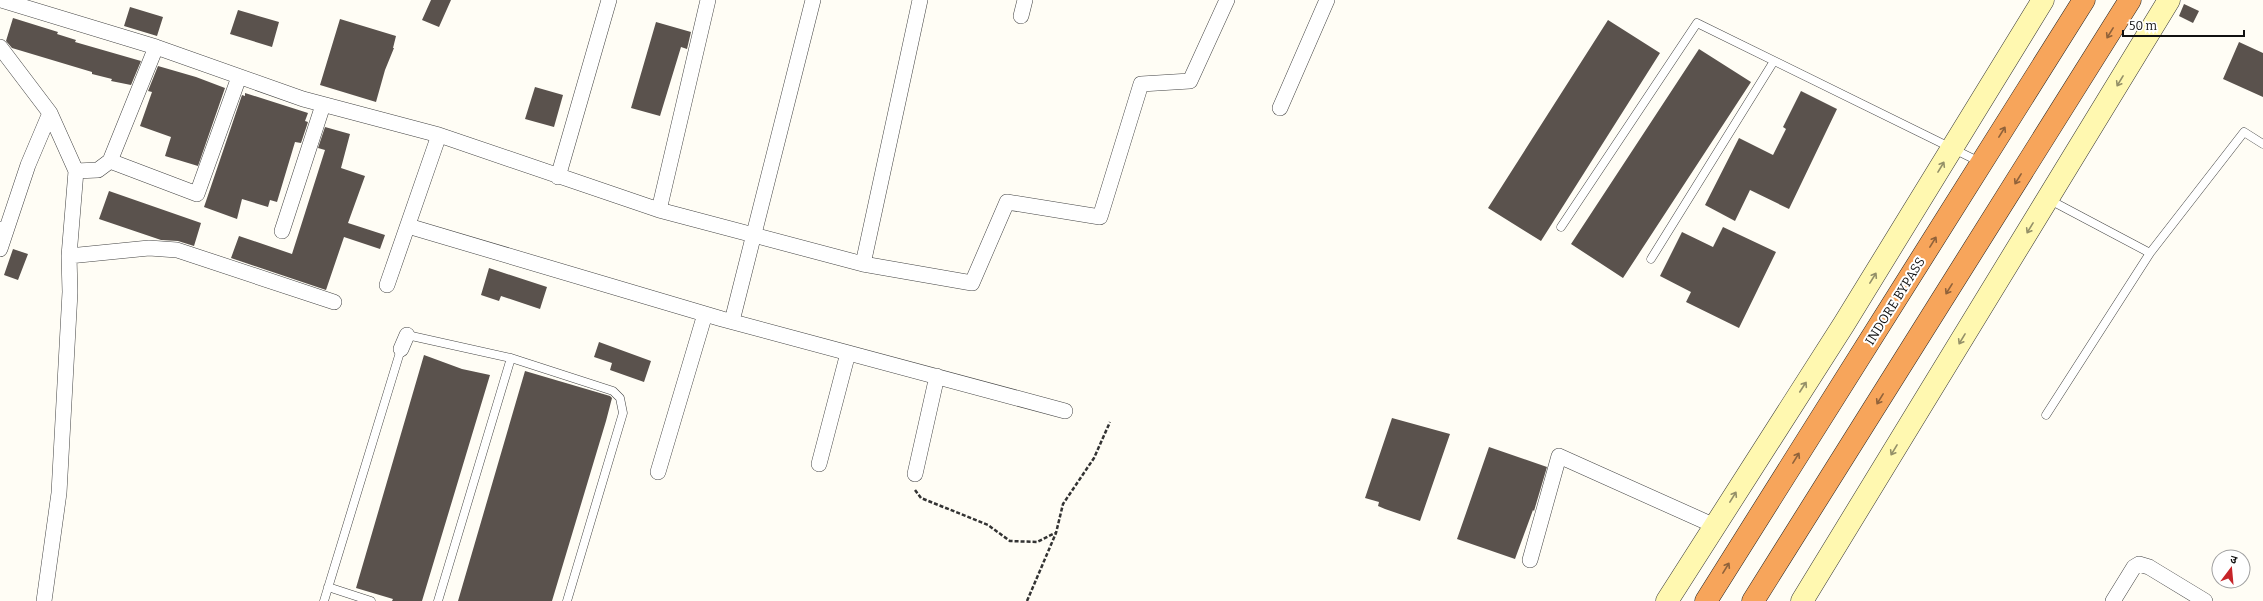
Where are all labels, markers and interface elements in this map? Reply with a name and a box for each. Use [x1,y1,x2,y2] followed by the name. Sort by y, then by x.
[2123,12,2244,38] scale bar
[2129,19,2158,33] text: 50 m
[2105,27,2113,39] one-way arrow
[2115,75,2123,87] one-way arrow
[1998,127,2006,138] one-way arrow
[1937,162,1945,173] one-way arrow
[2014,173,2022,185] one-way arrow
[2025,222,2033,234] one-way arrow
[1929,236,1937,248] one-way arrow
[1862,255,1928,347] street label: INDORE BYPASS
[1869,272,1877,284] one-way arrow
[1945,283,1953,295] one-way arrow
[1958,333,1966,344] one-way arrow
[1799,382,1807,393] one-way arrow
[1876,393,1884,405] one-way arrow
[1890,444,1898,456] one-way arrow
[1792,453,1800,464] one-way arrow
[1729,492,1737,503] one-way arrow
[2211,549,2251,589] north arrow
[2229,553,2239,567] text: उ
[1723,562,1731,574] one-way arrow

